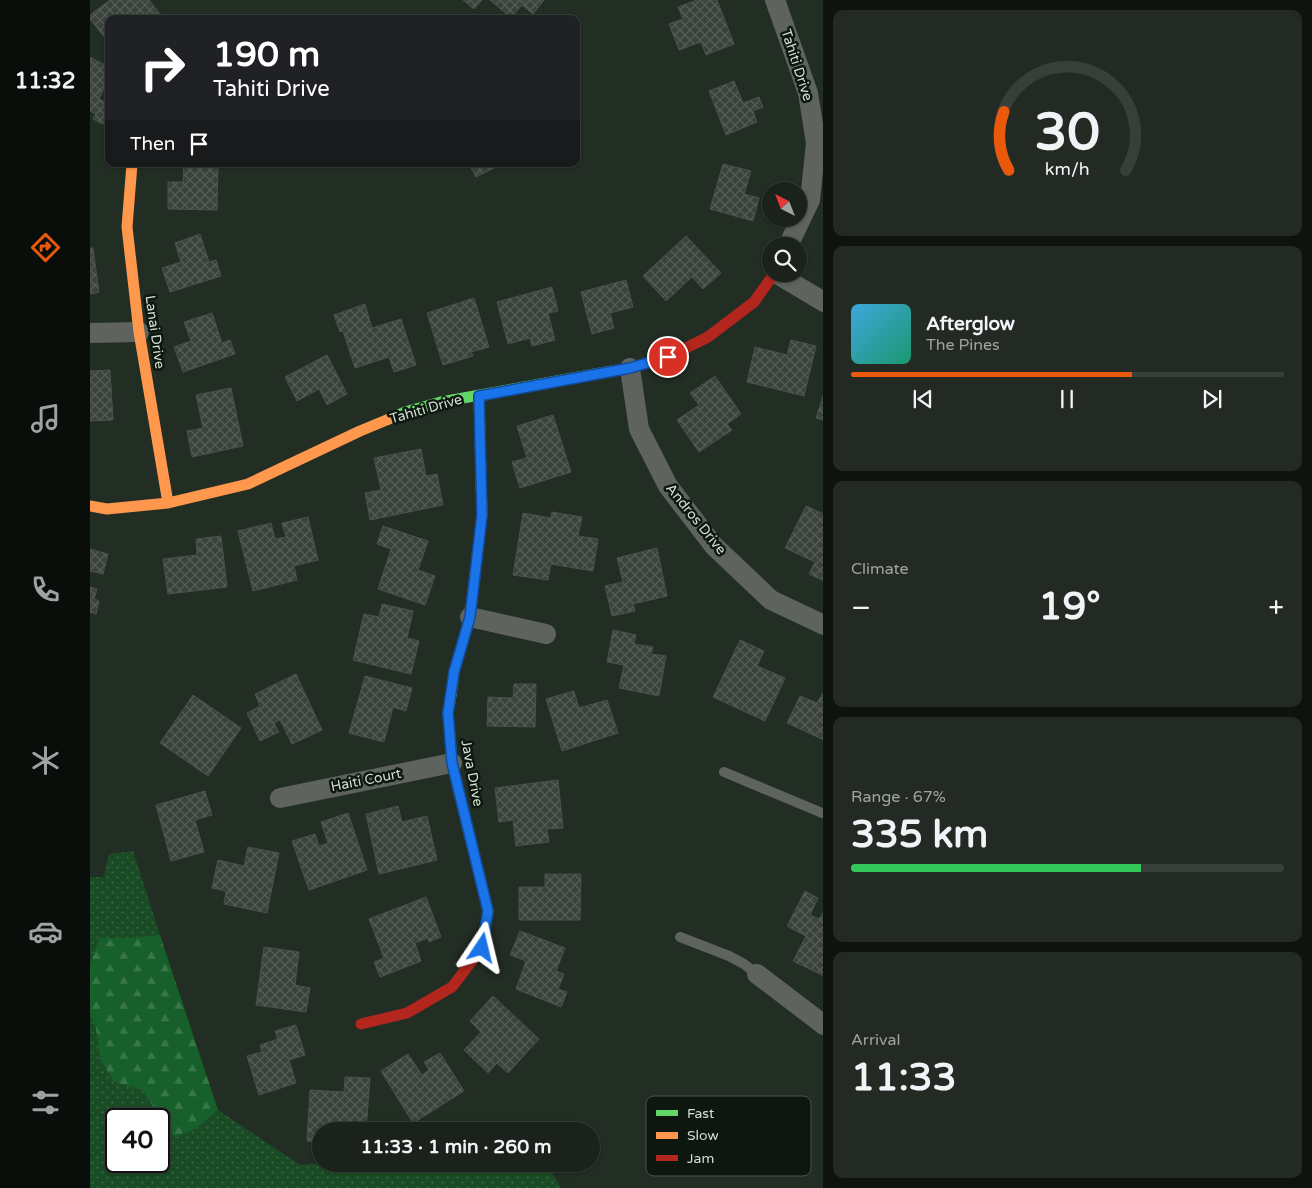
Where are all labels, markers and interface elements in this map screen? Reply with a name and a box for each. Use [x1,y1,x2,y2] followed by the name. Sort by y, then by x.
[777,27,817,103] street label: Tahiti Drive
[213,34,320,76] text: 190 m
[130,35,195,100] icon: right
[15,68,75,94] text: 11:32
[213,76,330,102] text: Tahiti Drive
[1035,101,1100,164] text: 30
[185,130,213,158] icon: arrive
[130,133,175,155] text: Then
[1045,159,1090,180] text: km/h
[762,182,808,228] north arrow
[762,182,807,282] map controls
[28,230,63,265] icon: directions
[762,237,807,282] button: search
[141,294,169,370] street label: Lanai Drive
[926,313,1015,335] text: Afterglow
[926,335,1000,355] text: The Pines
[647,336,689,378] pin
[654,343,682,371] icon: arrive
[909,385,937,413] icon: previous
[1053,385,1081,413] icon: pause
[1198,385,1226,413] icon: next
[388,391,464,427] street label: Tahiti Drive
[28,401,63,436] icon: music
[662,480,730,558] street label: Andros Drive
[851,559,909,579] text: Climate
[28,572,63,607] icon: phone
[1039,584,1101,630] text: 19°
[851,591,871,625] text: −
[1268,591,1284,625] text: +
[457,738,487,808] street label: Java Drive
[28,743,63,778] icon: climate
[329,765,403,795] street label: Haiti Court
[851,787,946,807] text: Range · 67%
[851,812,988,858] text: 335 km
[28,914,63,949] icon: car
[455,921,507,973] position arrow
[851,1030,900,1050] text: Arrival
[851,1055,956,1101] text: 11:33
[28,1085,63,1120] icon: filters
[646,1096,811,1176] legend
[687,1105,715,1122] text: Fast
[105,1108,170,1173] speed limit sign: 40
[687,1127,719,1144] text: Slow
[360,1136,552,1158] text: 11:33 · 1 min · 260 m
[687,1150,714,1167] text: Jam

